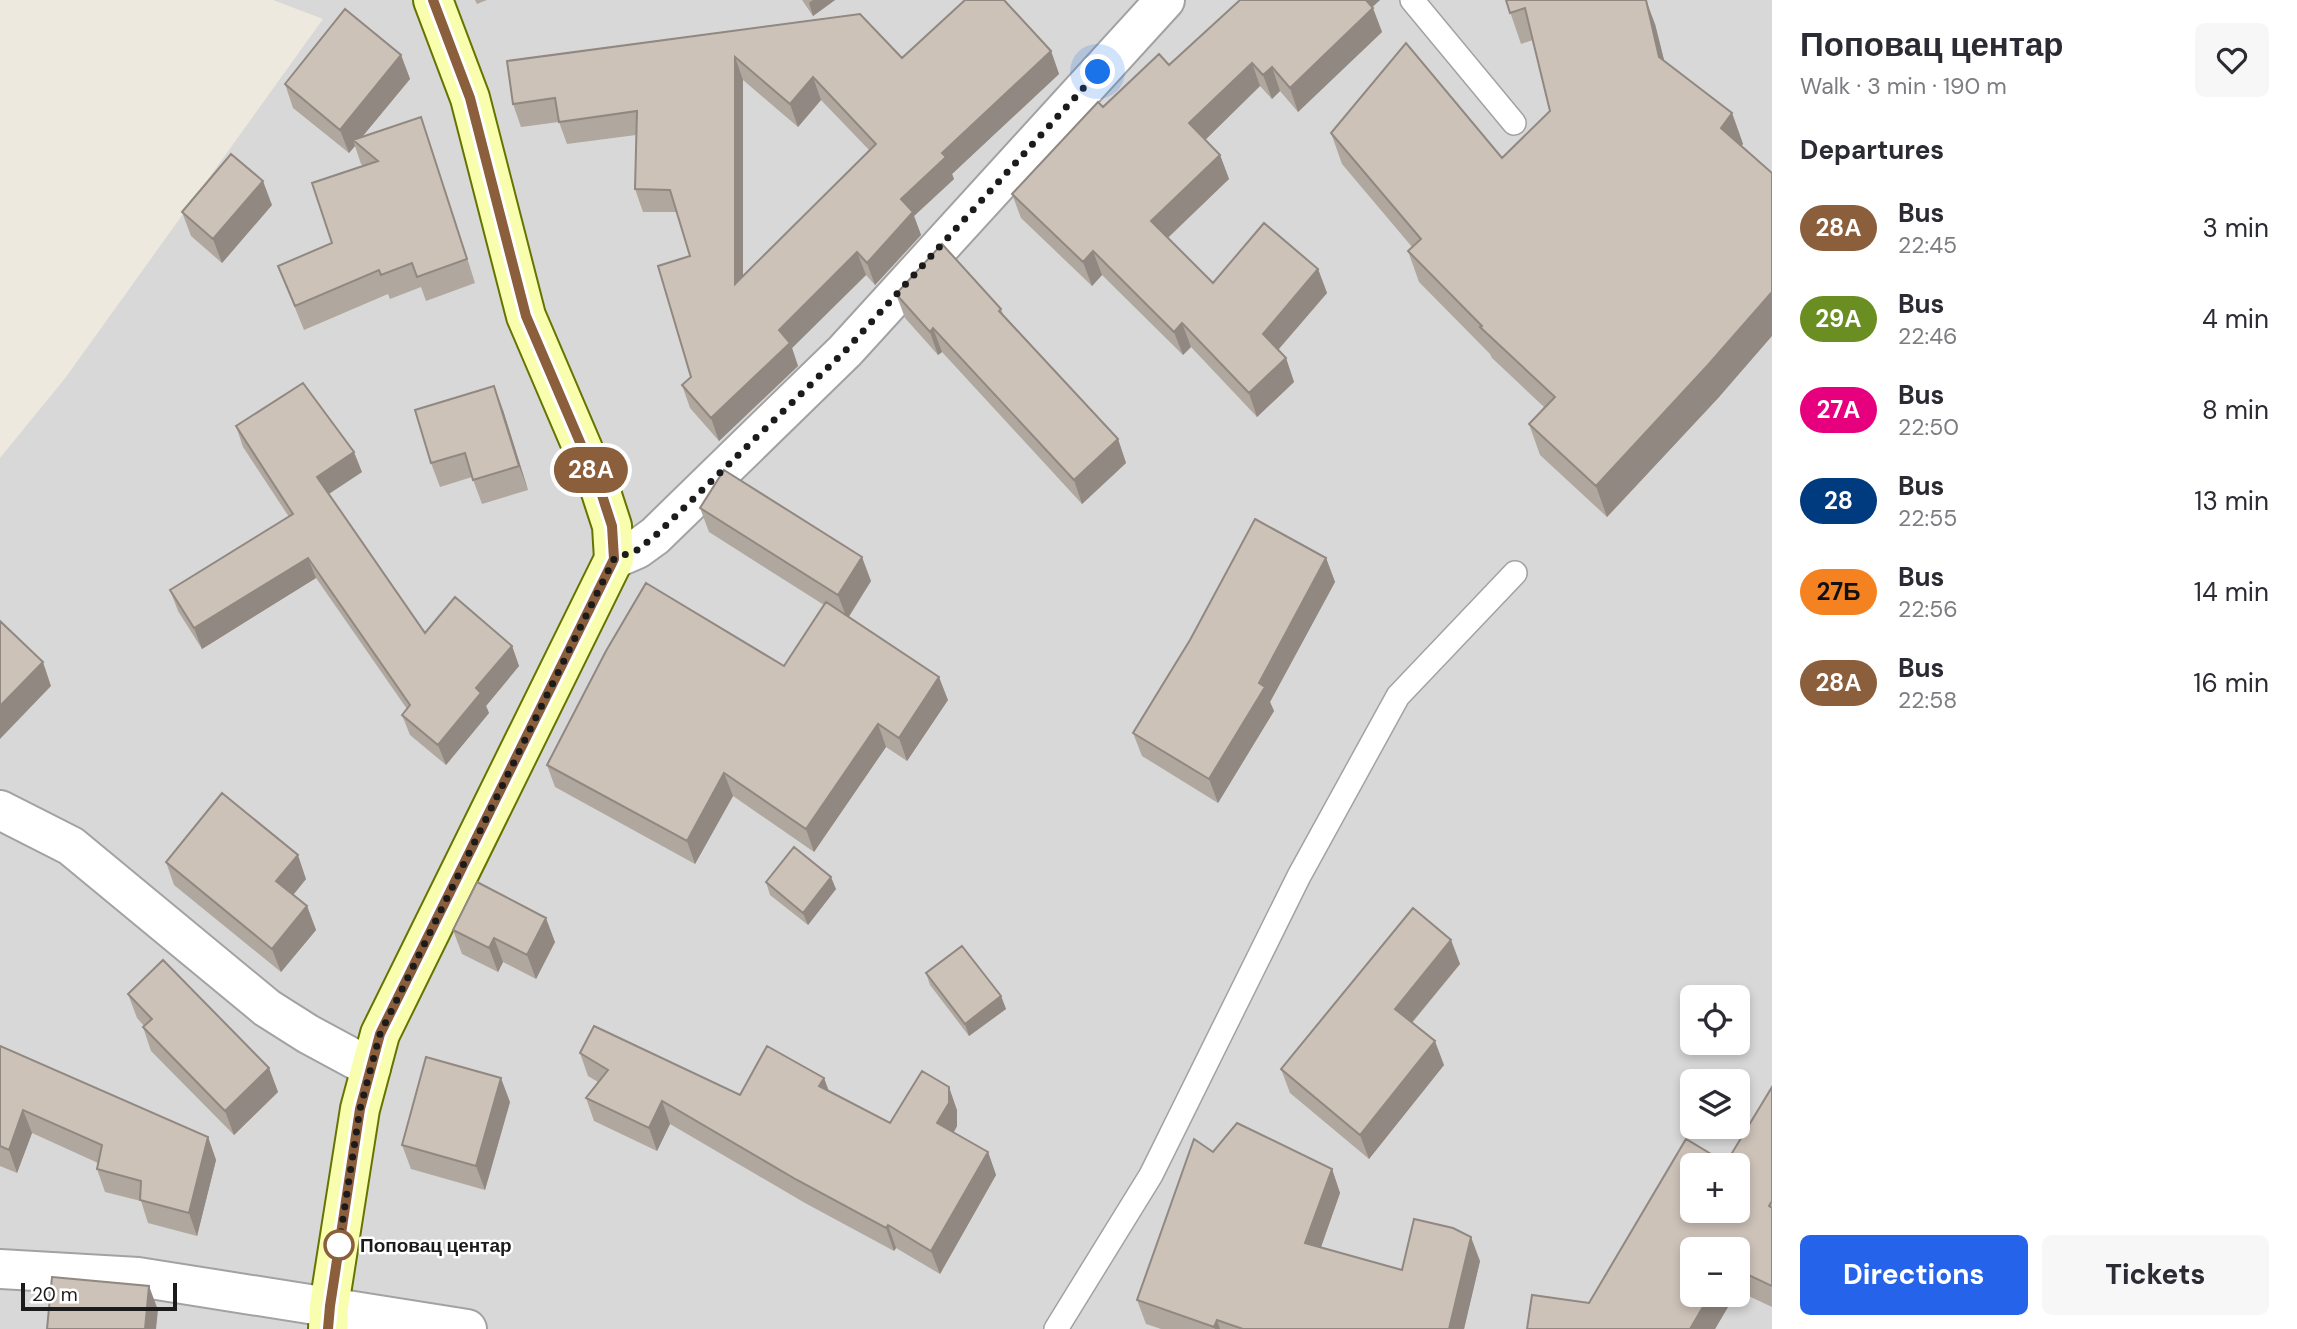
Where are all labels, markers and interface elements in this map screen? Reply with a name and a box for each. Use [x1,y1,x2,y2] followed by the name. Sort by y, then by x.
[1800,23,2063,66] text: Поповац центар
[2195,23,2269,97] button: heart
[1080,54,1115,89] your location
[1800,71,2007,101] text: Walk · 3 min · 190 m
[1800,133,1944,167] text: Departures
[1898,196,1944,230] text: Bus
[2202,211,2269,245] text: 3 min
[1815,212,1862,243] text: 28А
[1898,230,1957,260] text: 22:45
[1898,287,1944,321] text: Bus
[2202,302,2269,336] text: 4 min
[1815,303,1862,334] text: 29А
[1898,321,1958,351] text: 22:46
[1898,378,1944,412] text: Bus
[2202,393,2269,427] text: 8 min
[1817,394,1860,425] text: 27А
[1898,412,1959,442] text: 22:50
[551,447,631,493] line badge: 28А
[568,454,614,485] text: 28А
[1898,469,1944,503] text: Bus
[2194,484,2269,518] text: 13 min
[1824,485,1853,516] text: 28
[1898,503,1957,533] text: 22:55
[1898,560,1944,594] text: Bus
[2194,575,2269,609] text: 14 min
[1817,576,1860,607] text: 27Б
[1898,594,1958,624] text: 22:56
[1898,651,1944,685] text: Bus
[2193,666,2269,700] text: 16 min
[1815,667,1862,698] text: 28А
[1898,685,1957,715] text: 22:58
[1680,985,1750,1307] map controls
[1680,985,1750,1055] button: locate
[1680,1069,1750,1139] button: layers
[1680,1153,1750,1223] button: +
[324,1230,354,1260] marker: Поповац центар
[360,1233,512,1258] place label: Поповац центар
[1800,1235,2028,1315] button: Directions
[2042,1235,2269,1315] button: Tickets
[1680,1237,1750,1307] button: −
[21,1280,177,1312] scale bar
[32,1282,78,1307] text: 20 m

